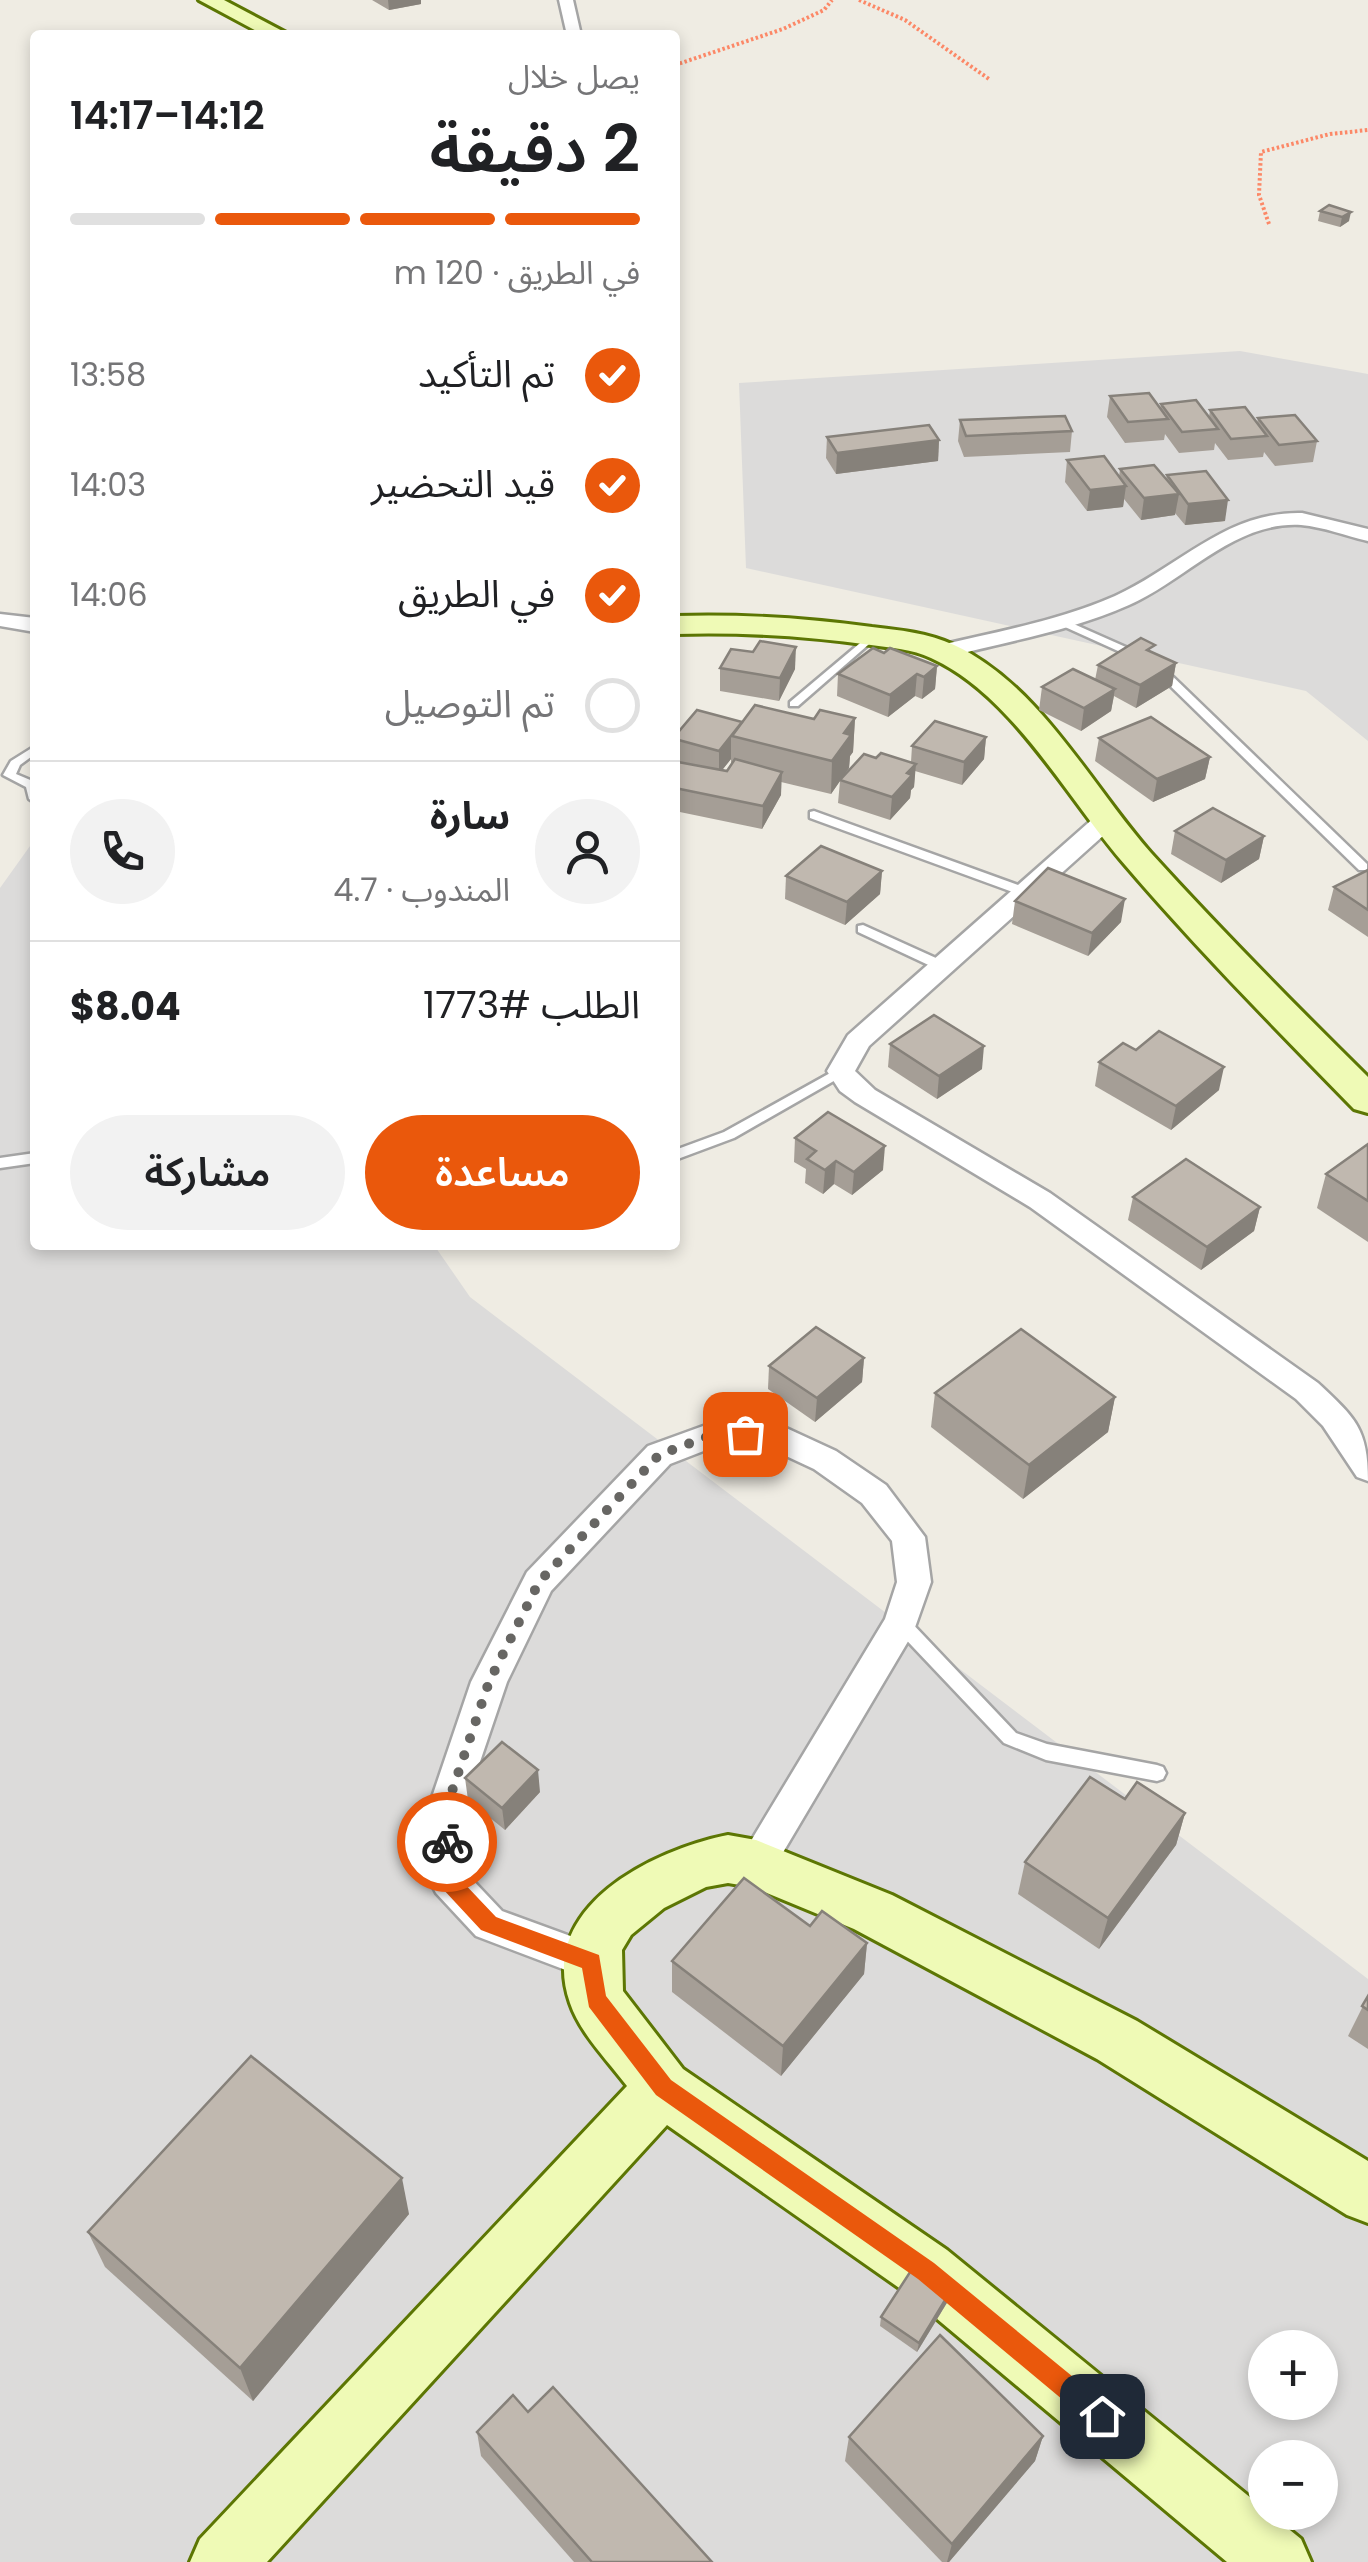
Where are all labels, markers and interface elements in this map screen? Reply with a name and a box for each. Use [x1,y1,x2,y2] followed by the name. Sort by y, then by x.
[508,54,640,99] text: يصل خلال
[70,89,265,142] text: 14:12–14:17
[430,104,640,195] text: 2 دقيقة
[394,250,640,295] text: في الطريق · 120 m
[418,347,555,400] text: تم التأكيد
[585,348,640,403] icon: check
[70,352,146,397] text: 13:58
[371,457,555,510] text: قيد التحضير
[585,458,640,513] icon: check
[70,462,146,507] text: 14:03
[398,567,555,620] text: في الطريق
[585,568,640,623] icon: check
[70,572,148,617] text: 14:06
[385,677,555,730] text: تم التوصيل
[430,789,510,842] text: سارة
[70,799,175,904] button: phone
[535,799,640,904] button: person
[333,867,510,912] text: المندوب · 4.7
[423,978,640,1031] text: الطلب #1773
[70,980,181,1033] text: $8.04
[70,1115,345,1230] button: مشاركة
[365,1115,640,1230] button: مساعدة
[703,1392,788,1477] pin
[718,1407,773,1462] icon: bag
[397,1792,497,1892] courier
[420,1815,475,1870] icon: bike
[1248,2330,1338,2530] map controls
[1248,2330,1338,2420] button: +
[1060,2374,1145,2459] pin
[1075,2389,1130,2444] icon: home
[1248,2440,1338,2530] button: −

